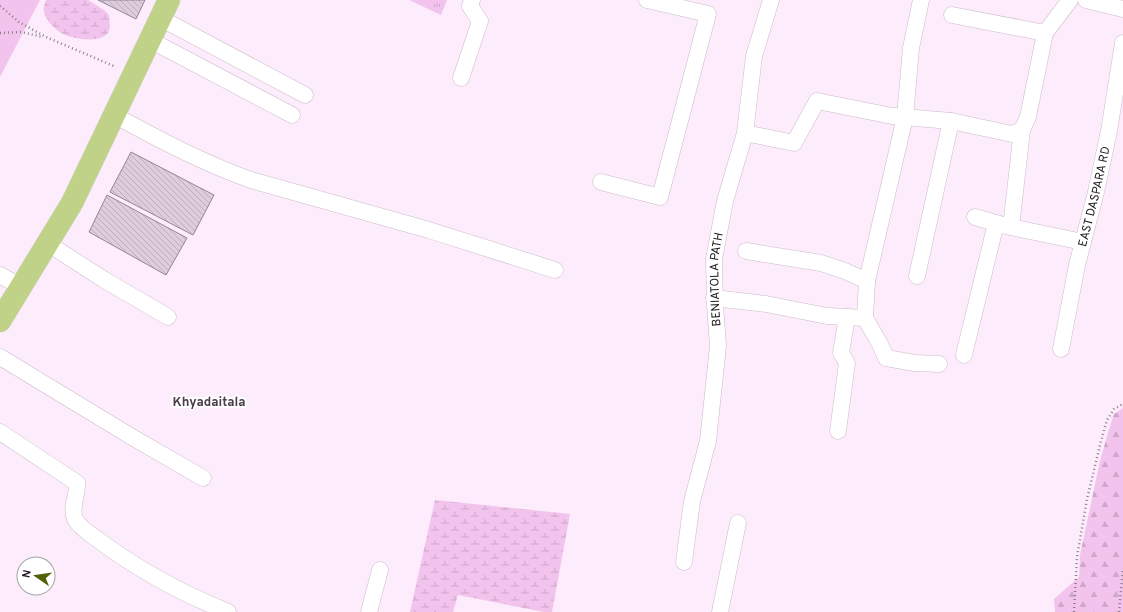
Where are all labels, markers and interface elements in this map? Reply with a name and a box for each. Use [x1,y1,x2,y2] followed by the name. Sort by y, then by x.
[1075,145,1114,249] street label: EAST DASPARA RD
[707,231,728,327] street label: BENIATOLA PATH
[173,395,245,411] district label: Khyadaitala
[16,556,56,596] north arrow
[20,569,35,579] text: N

